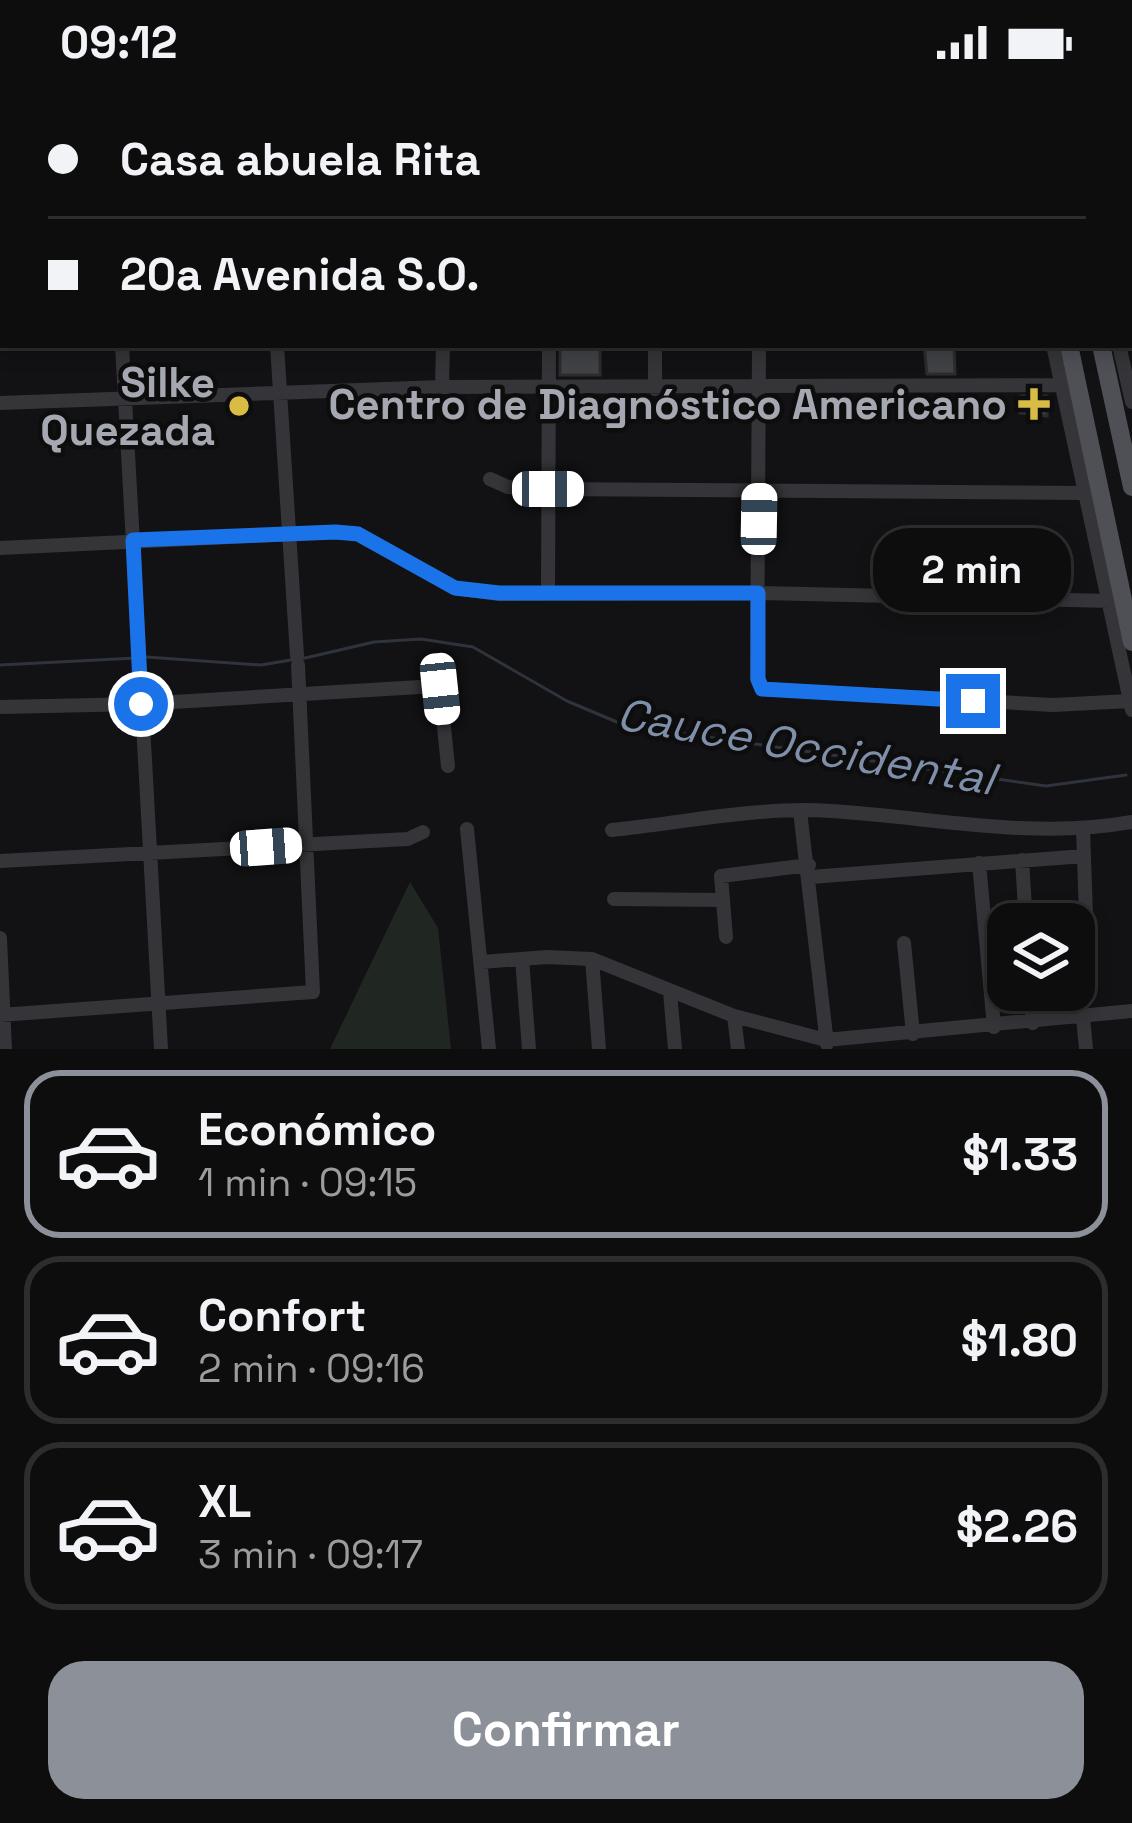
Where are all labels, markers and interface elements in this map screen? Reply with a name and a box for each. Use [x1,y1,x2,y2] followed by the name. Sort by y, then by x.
[60,14,177,71] text: 09:12
[120,131,480,188] text: Casa abuela Rita
[120,246,480,303] text: 20a Avenida S.O.
[40,356,215,457] place label: Silke Quezada
[329,378,1007,431] place label: Centro de Diagnóstico Americano
[1018,388,1050,420] marker: Centro de Diagnóstico Americano
[226,393,252,419] marker: Silke Quezada
[512,471,584,507] car
[740,483,778,555] car
[874,527,1072,611] callout: 2 min
[922,545,1022,594] text: 2 min
[418,651,462,727] car
[946,674,1000,728] route end
[114,677,168,731] route start
[613,685,1004,809] water label: Cauce Occidental
[229,827,303,867] car
[987,903,1095,1011] map controls
[987,903,1095,1011] button: layers
[54,1100,162,1208] icon: car
[198,1101,436,1158] text: Económico
[962,1126,1078,1183] text: $1.33
[198,1158,417,1207] text: 1 min · 09:15
[54,1286,162,1394] icon: car
[198,1287,366,1344] text: Confort
[961,1312,1078,1369] text: $1.80
[198,1344,425,1393] text: 2 min · 09:16
[54,1472,162,1580] icon: car
[198,1473,251,1530] text: XL
[956,1498,1078,1555] text: $2.26
[198,1530,423,1579] text: 3 min · 09:17
[48,1661,1084,1799] button: Confirmar

